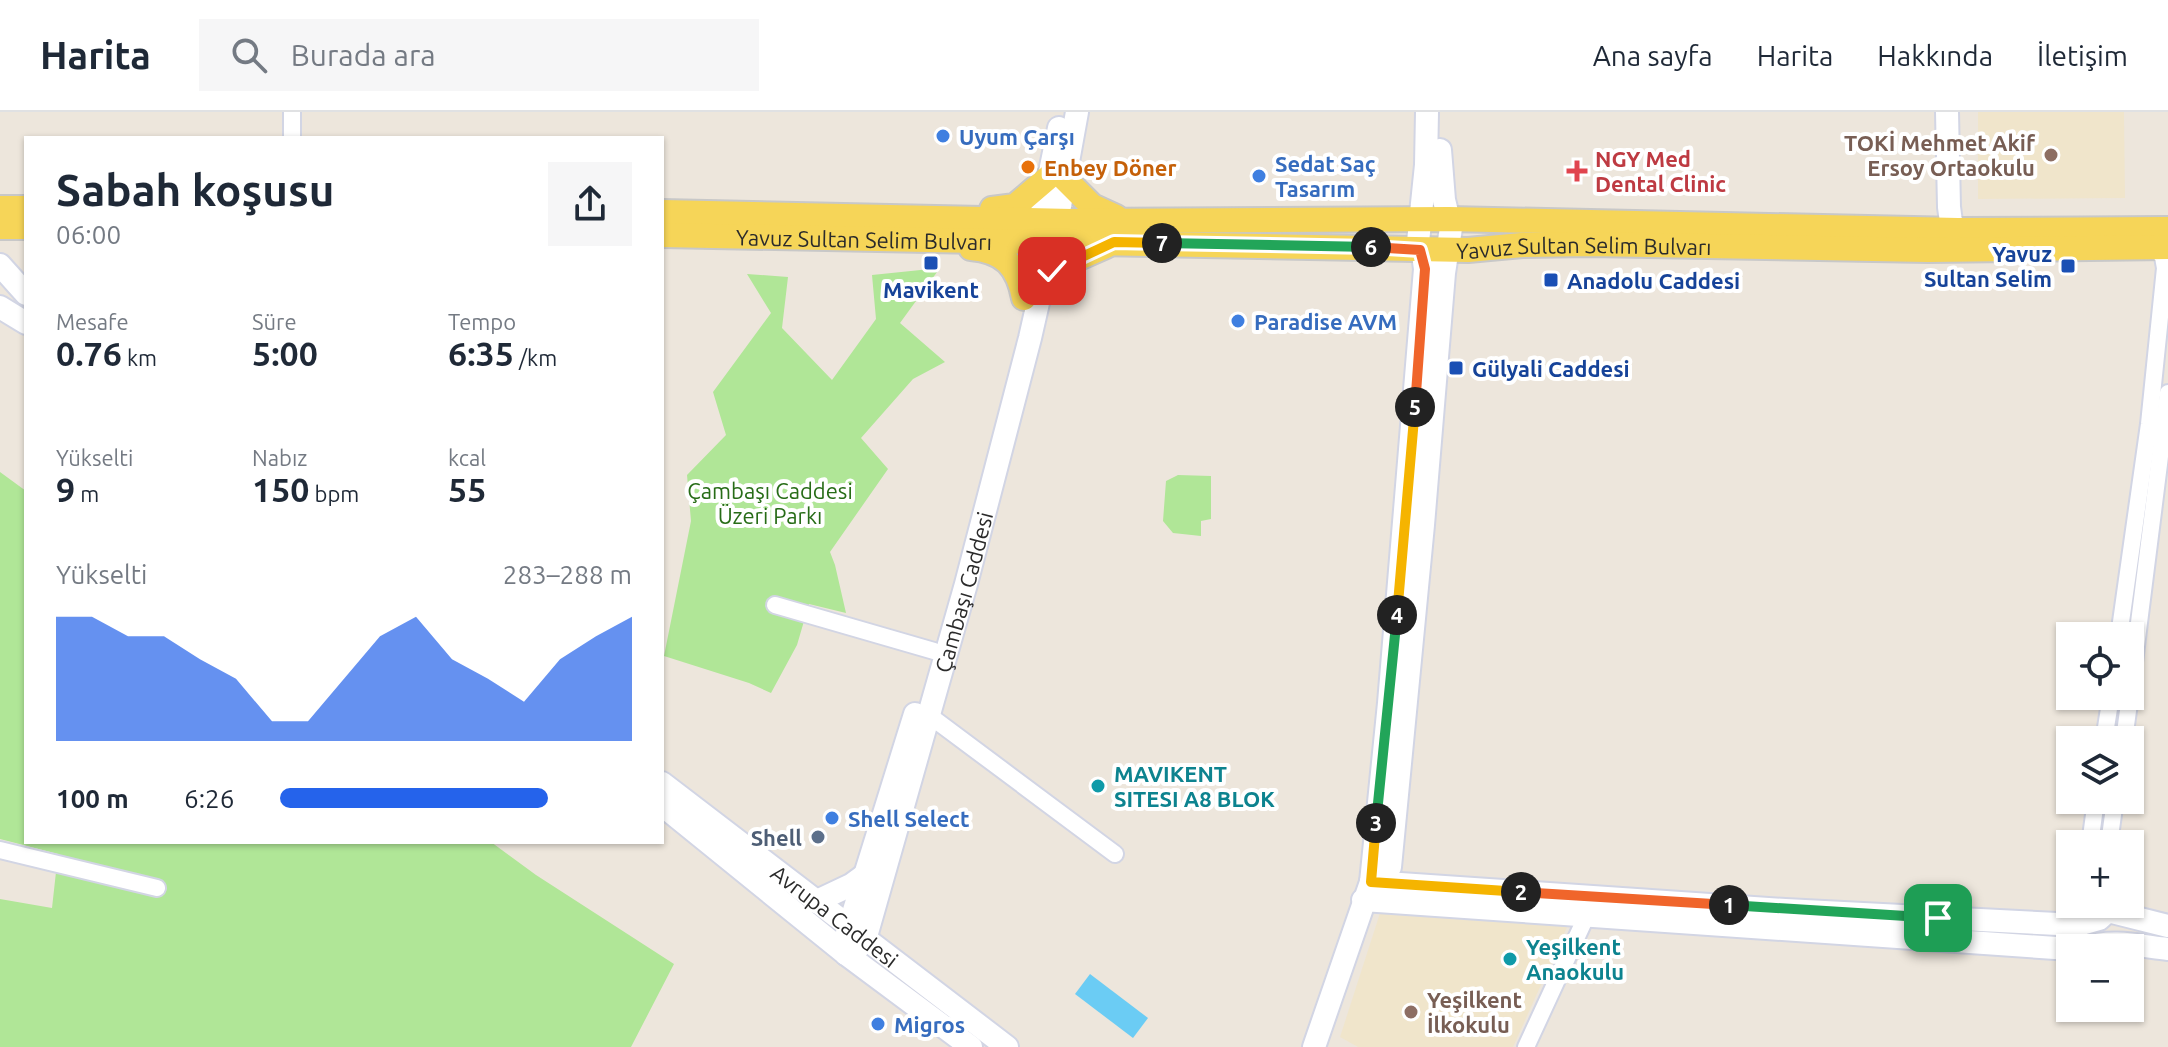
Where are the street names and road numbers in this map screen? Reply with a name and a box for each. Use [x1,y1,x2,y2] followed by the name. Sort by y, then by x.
[736,224,992,254] street label: Yavuz Sultan Selim Bulvarı
[1456,231,1712,263] street label: Yavuz Sultan Selim Bulvarı
[929,509,997,675] street label: Çambaşı Caddesi
[767,859,903,972] street label: Avrupa Caddesi

